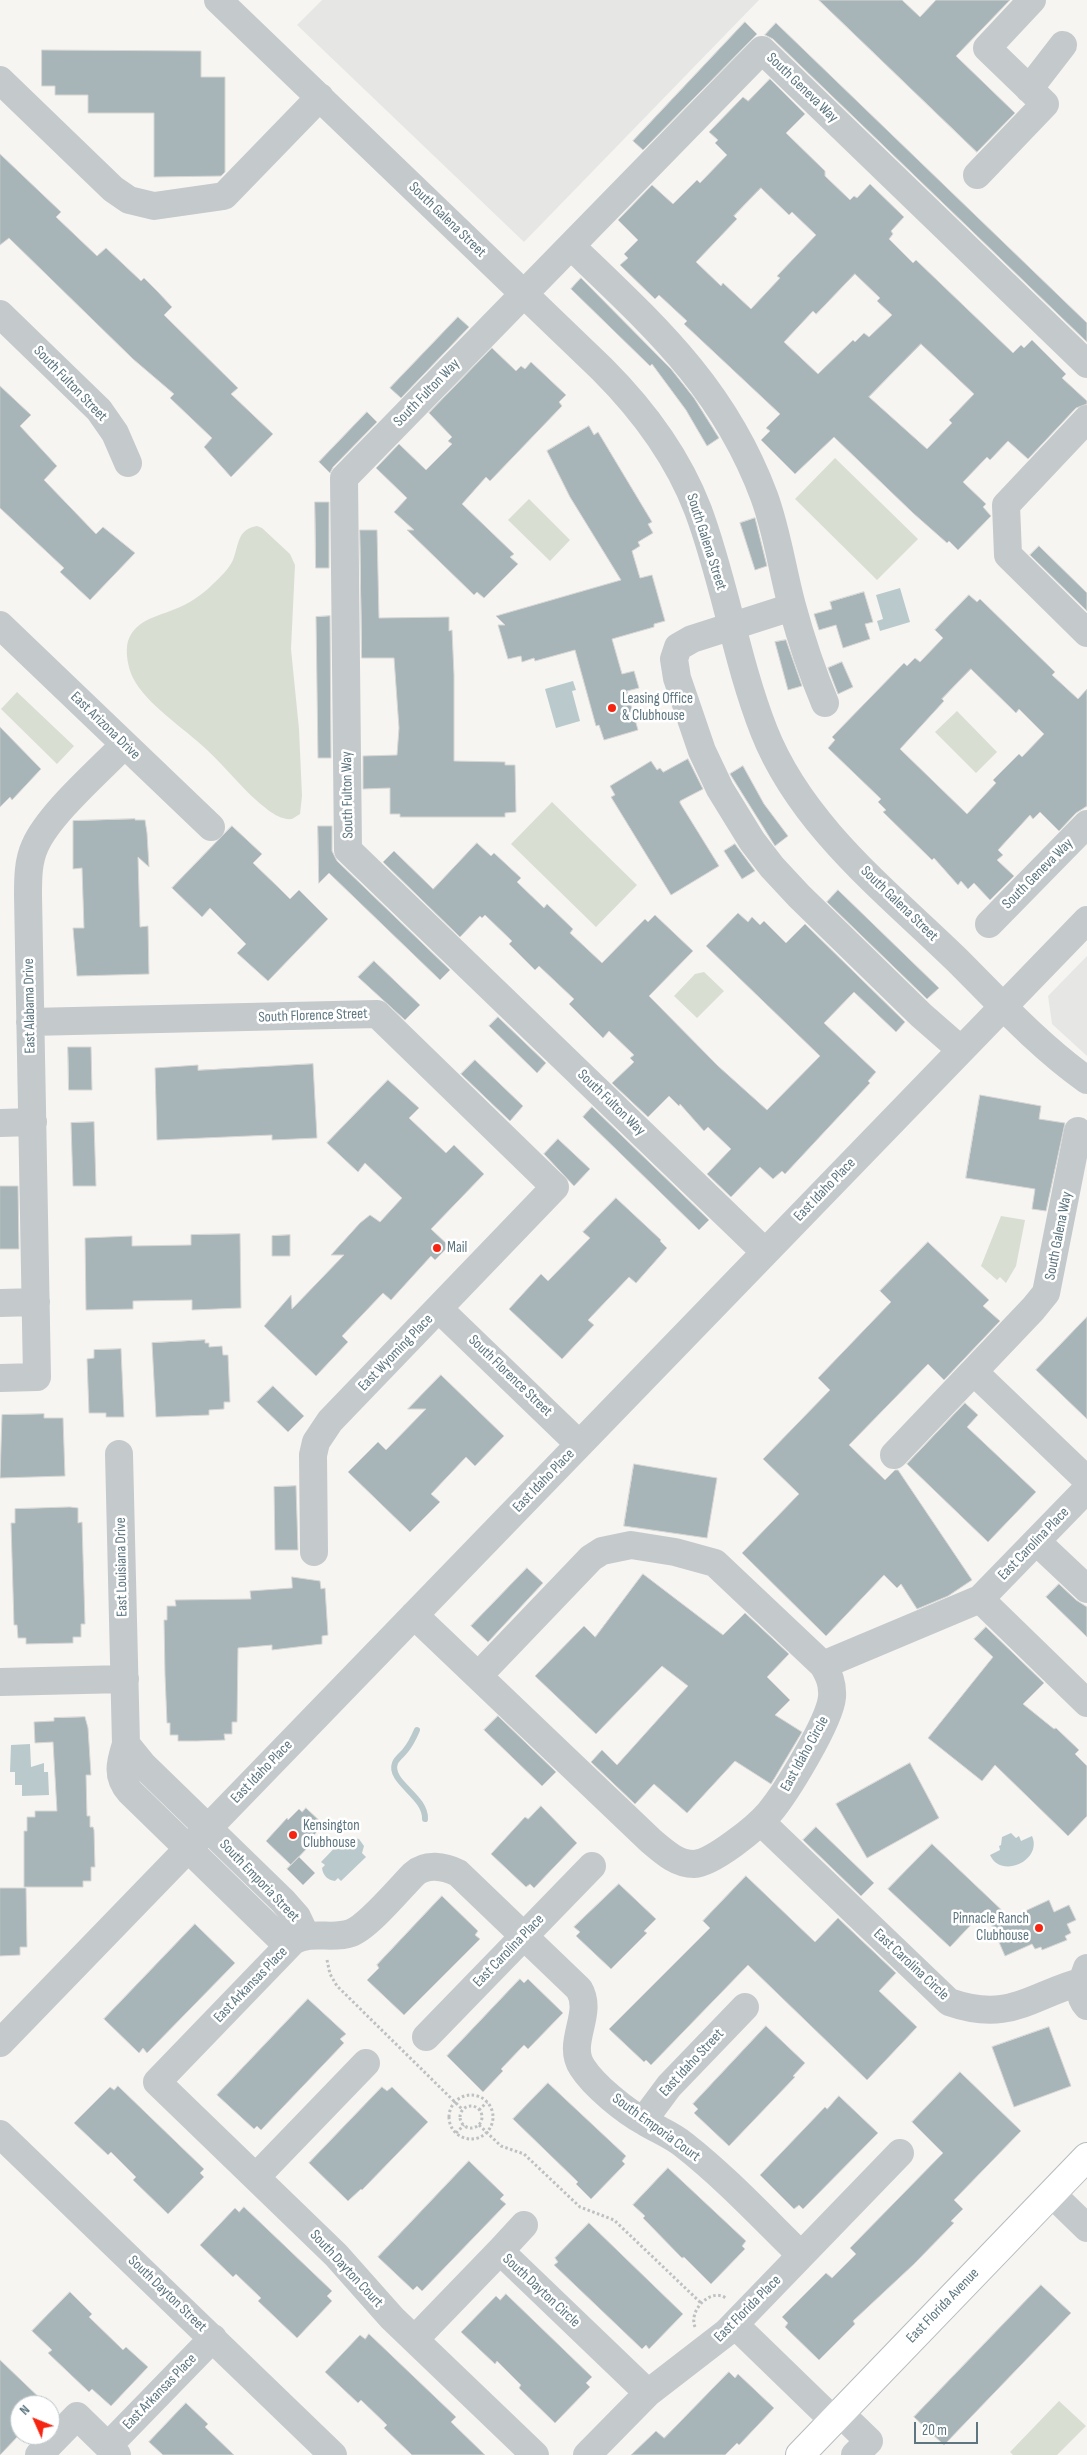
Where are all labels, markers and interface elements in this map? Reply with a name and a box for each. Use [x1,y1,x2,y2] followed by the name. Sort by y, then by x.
[762,49,842,127] street label: South Geneva Way
[405,179,489,261] street label: South Galena Street
[29,342,111,426] street label: South Fulton Street
[390,355,464,431] street label: South Fulton Way
[682,491,730,593] street label: South Galena Street
[66,688,144,764] street label: East Arizona Drive
[622,690,693,725] place label: Leasing Office & Clubhouse
[606,702,618,714] marker: Leasing Office & Clubhouse
[338,751,358,839] street label: South Fulton Way
[999,835,1077,913] street label: South Geneva Way
[857,863,941,945] street label: South Galena Street
[20,958,40,1054] street label: East Alabama Drive
[258,1005,368,1027] street label: South Florence Street
[573,1066,649,1140] street label: South Fulton Way
[790,1155,860,1225] street label: East Idaho Place
[1042,1190,1076,1282] street label: South Galena Way
[447,1239,467,1257] place label: Mail
[431,1242,443,1254] marker: Mail
[355,1311,437,1395] street label: East Wyoming Place
[464,1331,556,1421] street label: South Florence Street
[509,1446,579,1516] street label: East Idaho Place
[995,1504,1073,1584] street label: East Carolina Place
[112,1517,132,1617] street label: East Louisiana Drive
[777,1713,833,1795] street label: East Idaho Circle
[227,1737,297,1807] street label: East Idaho Place
[303,1817,360,1852] place label: Kensington Clubhouse
[287,1829,299,1841] marker: Kensington Clubhouse
[215,1836,303,1926] street label: South Emporia Street
[953,1910,1029,1945] place label: Pinnacle Ranch Clubhouse
[470,1911,548,1991] street label: East Carolina Place
[1033,1922,1045,1934] marker: Pinnacle Ranch Clubhouse
[870,1925,952,2005] street label: East Carolina Circle
[210,1943,292,2027] street label: East Arkansas Place
[656,2025,728,2101] street label: East Idaho Street
[608,2090,704,2166] street label: South Emporia Court
[306,2227,386,2311] street label: South Dayton Court
[498,2250,584,2332] street label: South Dayton Circle
[124,2252,210,2336] street label: South Dayton Street
[903,2265,983,2347] street label: East Florida Avenue
[711,2272,785,2346] street label: East Florida Place
[119,2350,201,2434] street label: East Arkansas Place
[10,2395,60,2445] north arrow
[16,2401,33,2419] text: N
[917,2412,981,2444] scale bar
[922,2421,947,2440] text: 20 m

